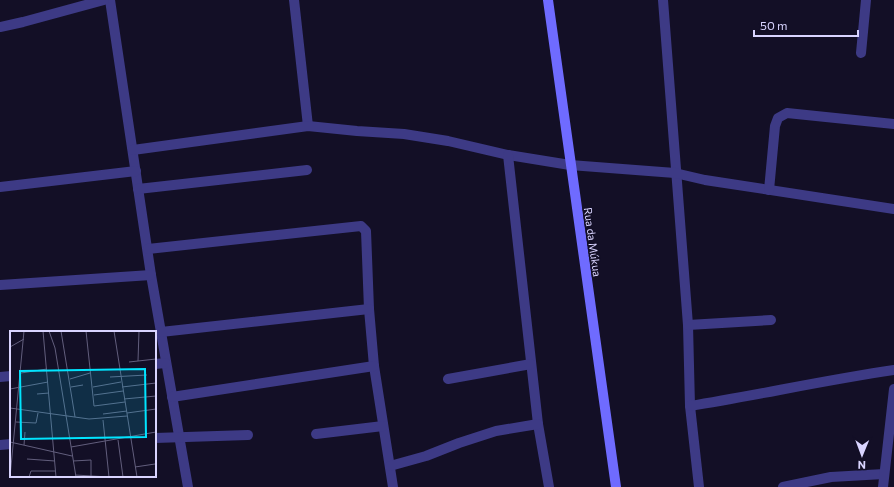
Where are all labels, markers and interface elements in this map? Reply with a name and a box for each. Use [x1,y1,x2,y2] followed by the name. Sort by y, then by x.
[754,12,858,38] scale bar
[760,18,788,32] text: 50 m
[582,206,604,278] street label: Rua da Múkua
[10,331,156,477] inset map
[842,435,882,475] north arrow
[858,459,866,472] text: N

